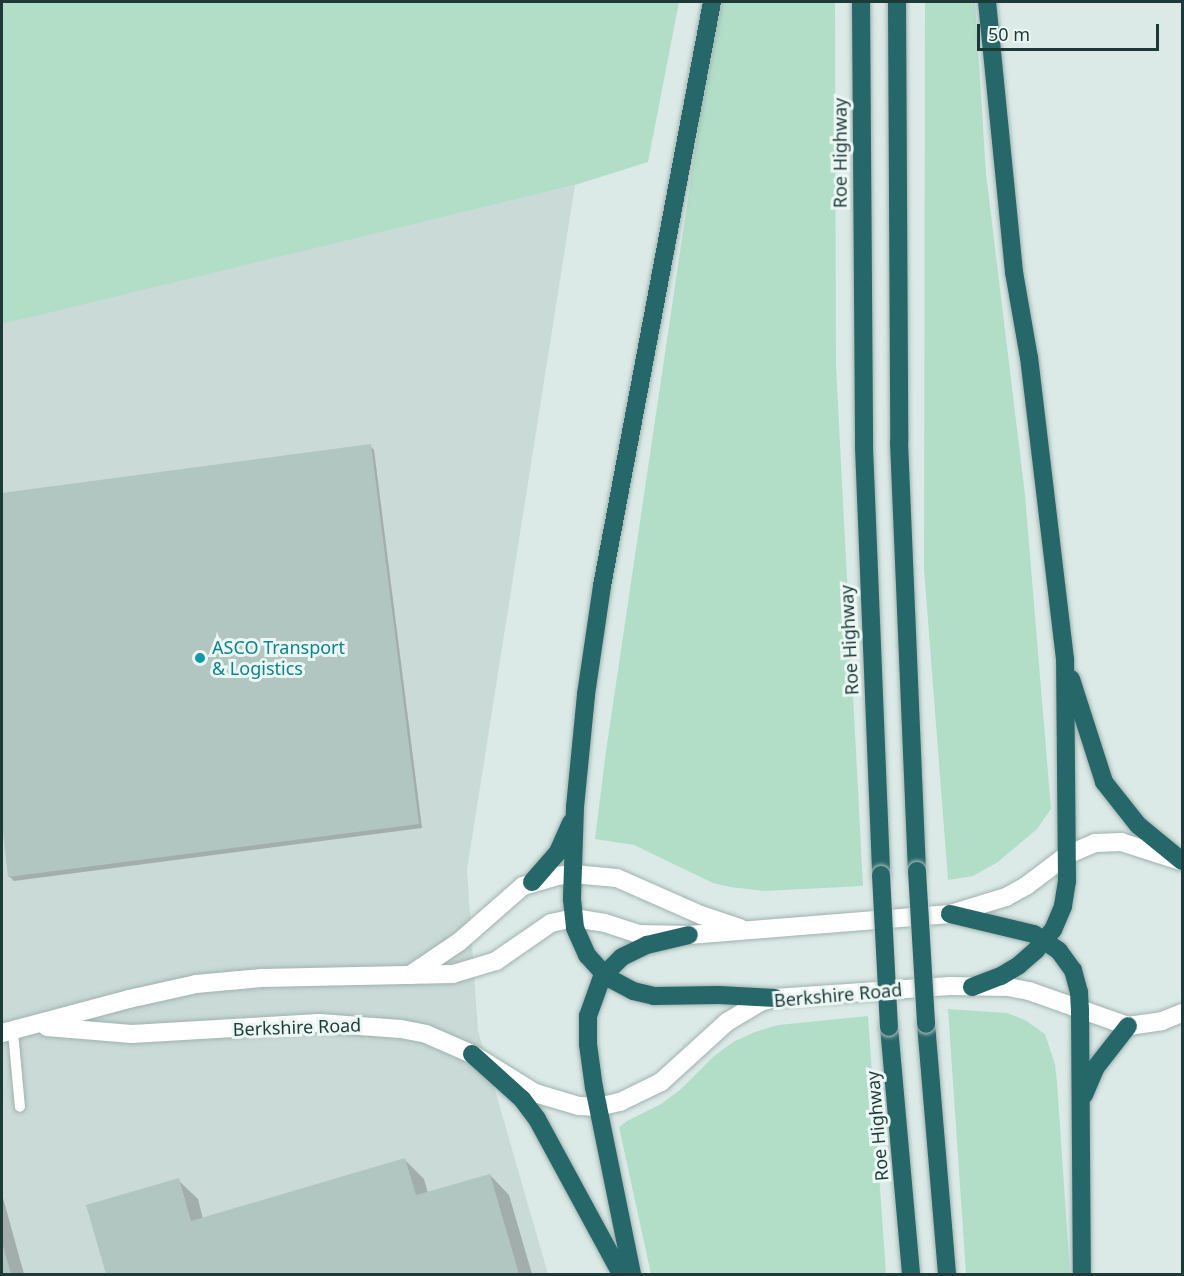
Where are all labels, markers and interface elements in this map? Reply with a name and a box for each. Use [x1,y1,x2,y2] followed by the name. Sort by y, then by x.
[980,12,1162,50] scale bar
[988,22,1030,46] text: 50 m
[829,98,851,208] street label: Roe Highway
[835,584,863,696] street label: Roe Highway
[212,637,345,680] place label: ASCO Transport & Logistics
[193,651,207,665] marker: ASCO Transport & Logistics
[773,979,903,1011] street label: Berkshire Road
[232,1014,362,1040] street label: Berkshire Road
[861,1070,893,1182] street label: Roe Highway

